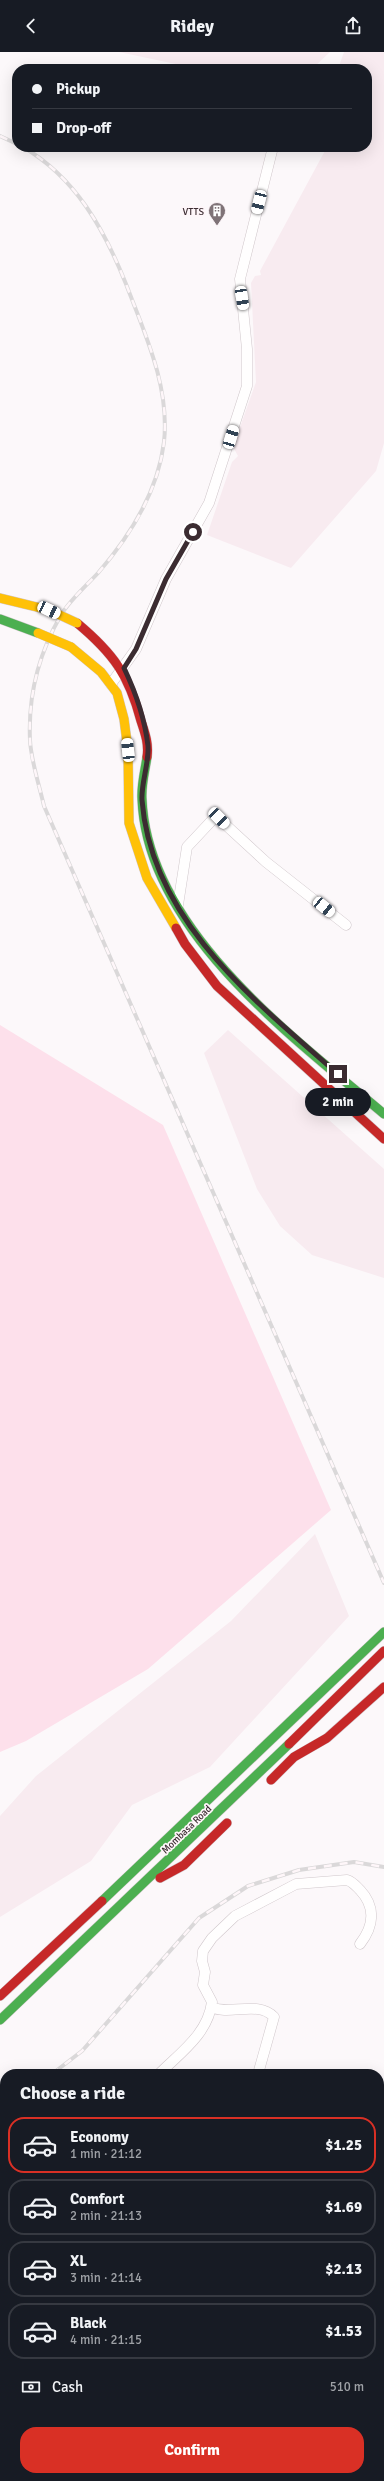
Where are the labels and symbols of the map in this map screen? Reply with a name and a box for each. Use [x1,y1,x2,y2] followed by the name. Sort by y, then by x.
[250,189,268,215] car
[207,201,227,226] building icon: VTTS
[183,206,204,218] place label: VTTS
[234,285,250,311] car
[222,424,240,450] car
[184,523,202,541] route start
[36,599,62,621] car
[121,737,135,763] car
[206,805,232,831] car
[311,895,337,919] car
[329,1065,347,1083] route end
[305,1088,371,1116] callout: 2 min
[159,1803,214,1856] street label: Mombasa Road

